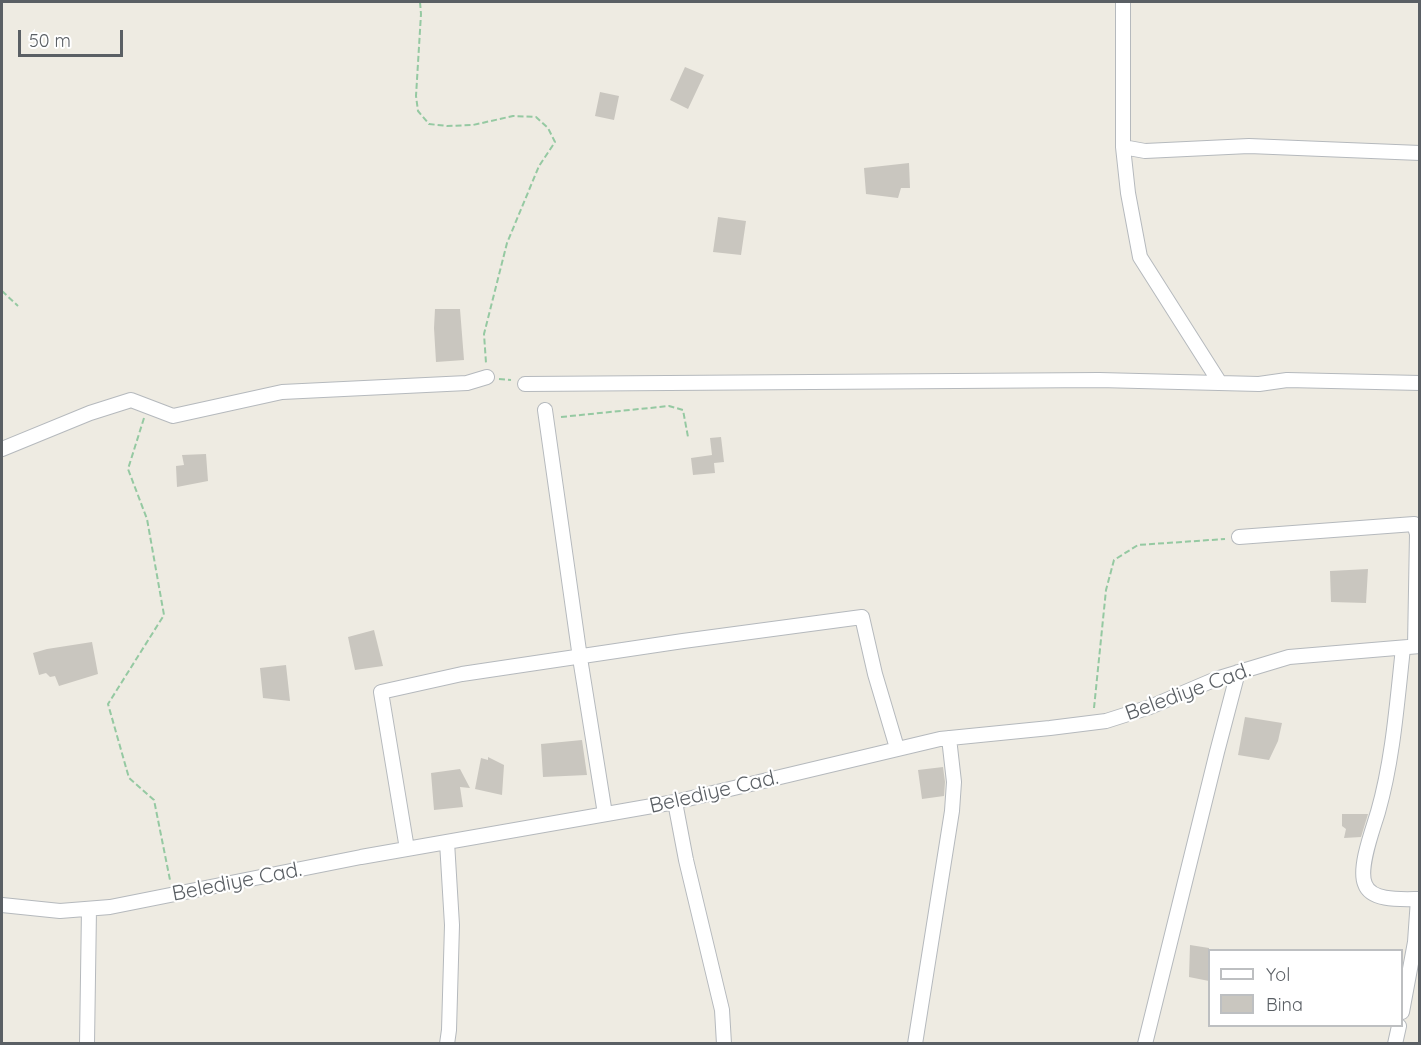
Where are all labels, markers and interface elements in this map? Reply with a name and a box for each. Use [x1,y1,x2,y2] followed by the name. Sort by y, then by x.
[21,18,126,56] scale bar
[29,29,71,52] text: 50 m
[1122,658,1254,726] street label: Belediye Cad.
[647,765,781,819] street label: Belediye Cad.
[170,857,304,907] street label: Belediye Cad.
[1208,949,1403,1027] legend
[1266,963,1290,986] text: Yol
[1266,993,1303,1016] text: Bina

